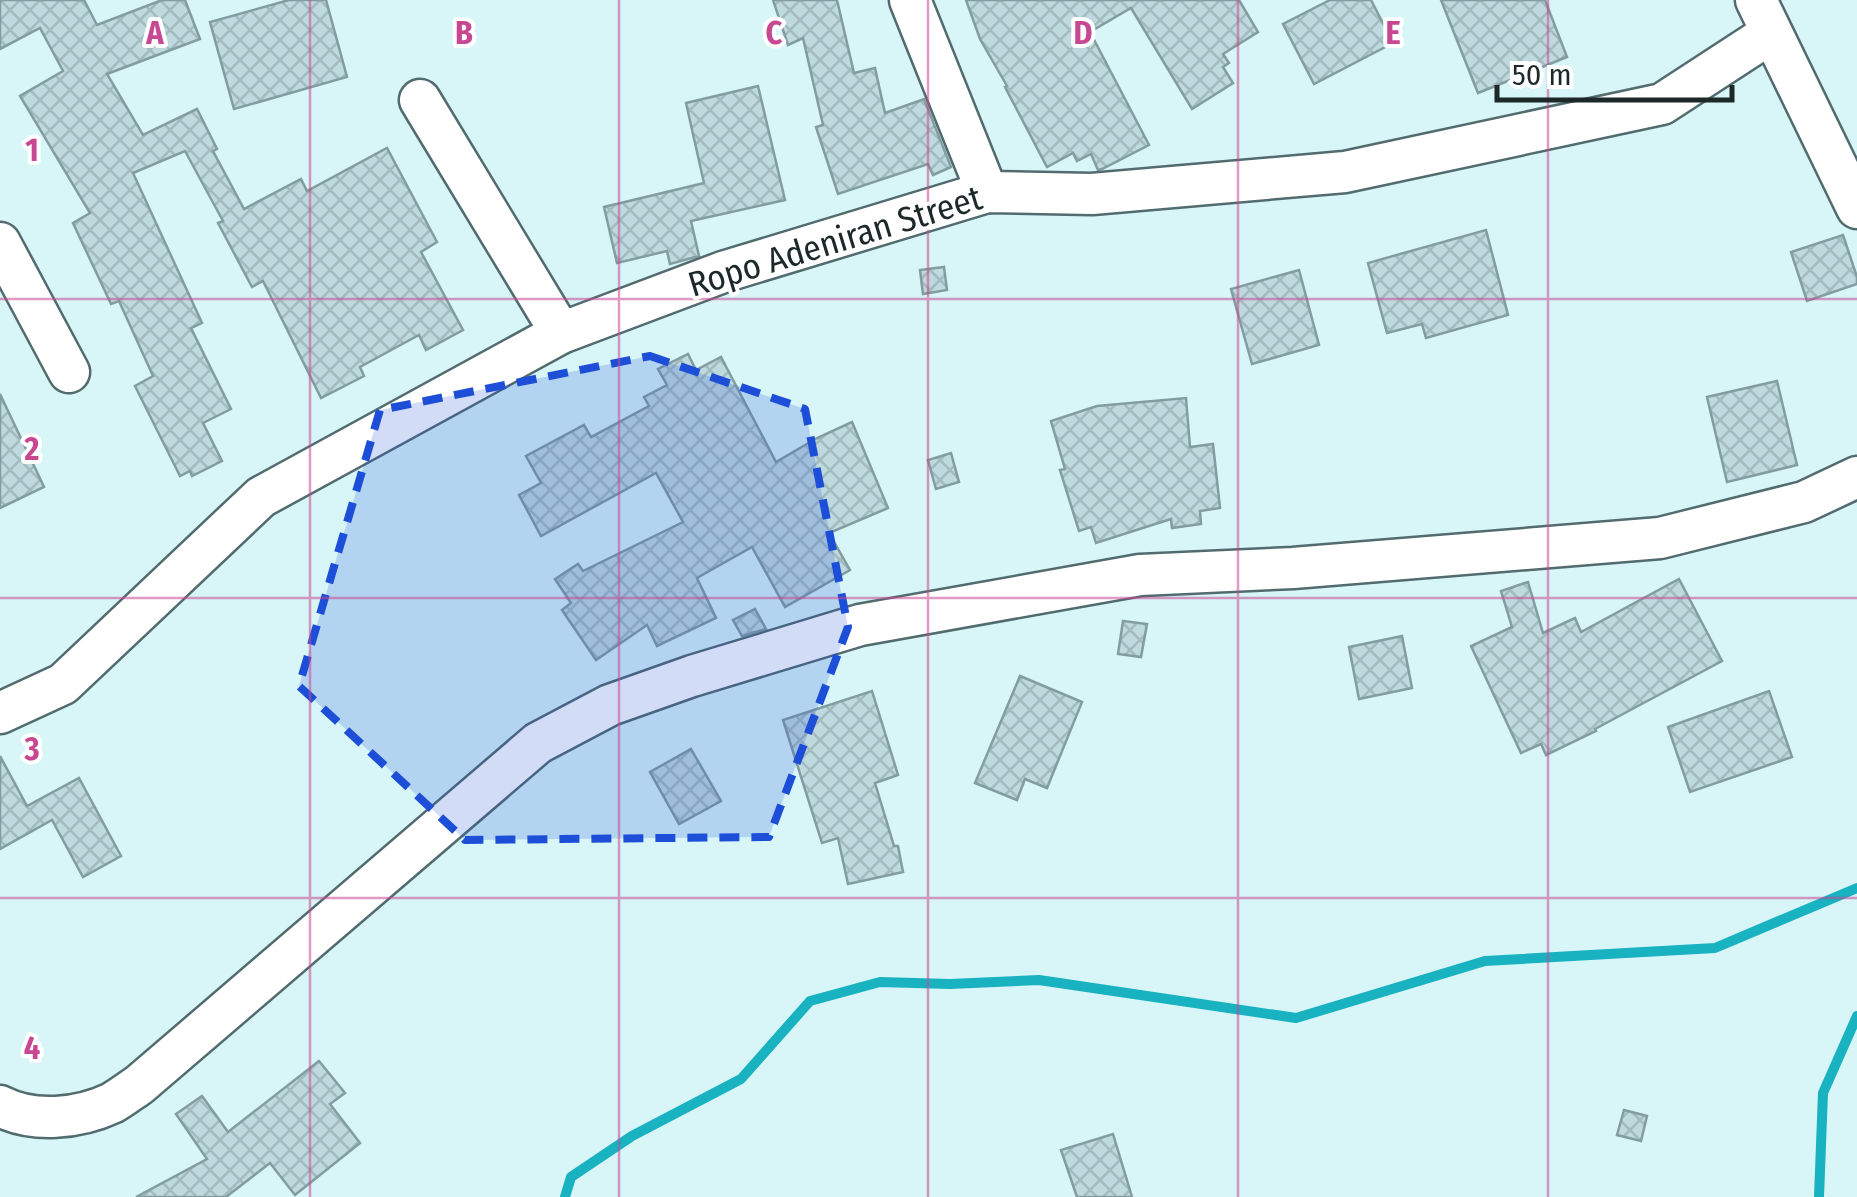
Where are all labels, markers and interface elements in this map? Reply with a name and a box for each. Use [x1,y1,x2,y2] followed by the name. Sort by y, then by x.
[145,14,164,52] text: A
[455,14,473,52] text: B
[766,14,783,52] text: C
[1073,14,1093,52] text: D
[1385,14,1401,52] text: E
[1497,40,1732,102] scale bar
[1512,57,1572,93] text: 50 m
[25,131,39,169] text: 1
[683,176,987,306] street label: Ropo Adeniran Street
[24,430,40,468] text: 2
[23,730,40,768] text: 3
[24,1029,40,1067] text: 4

